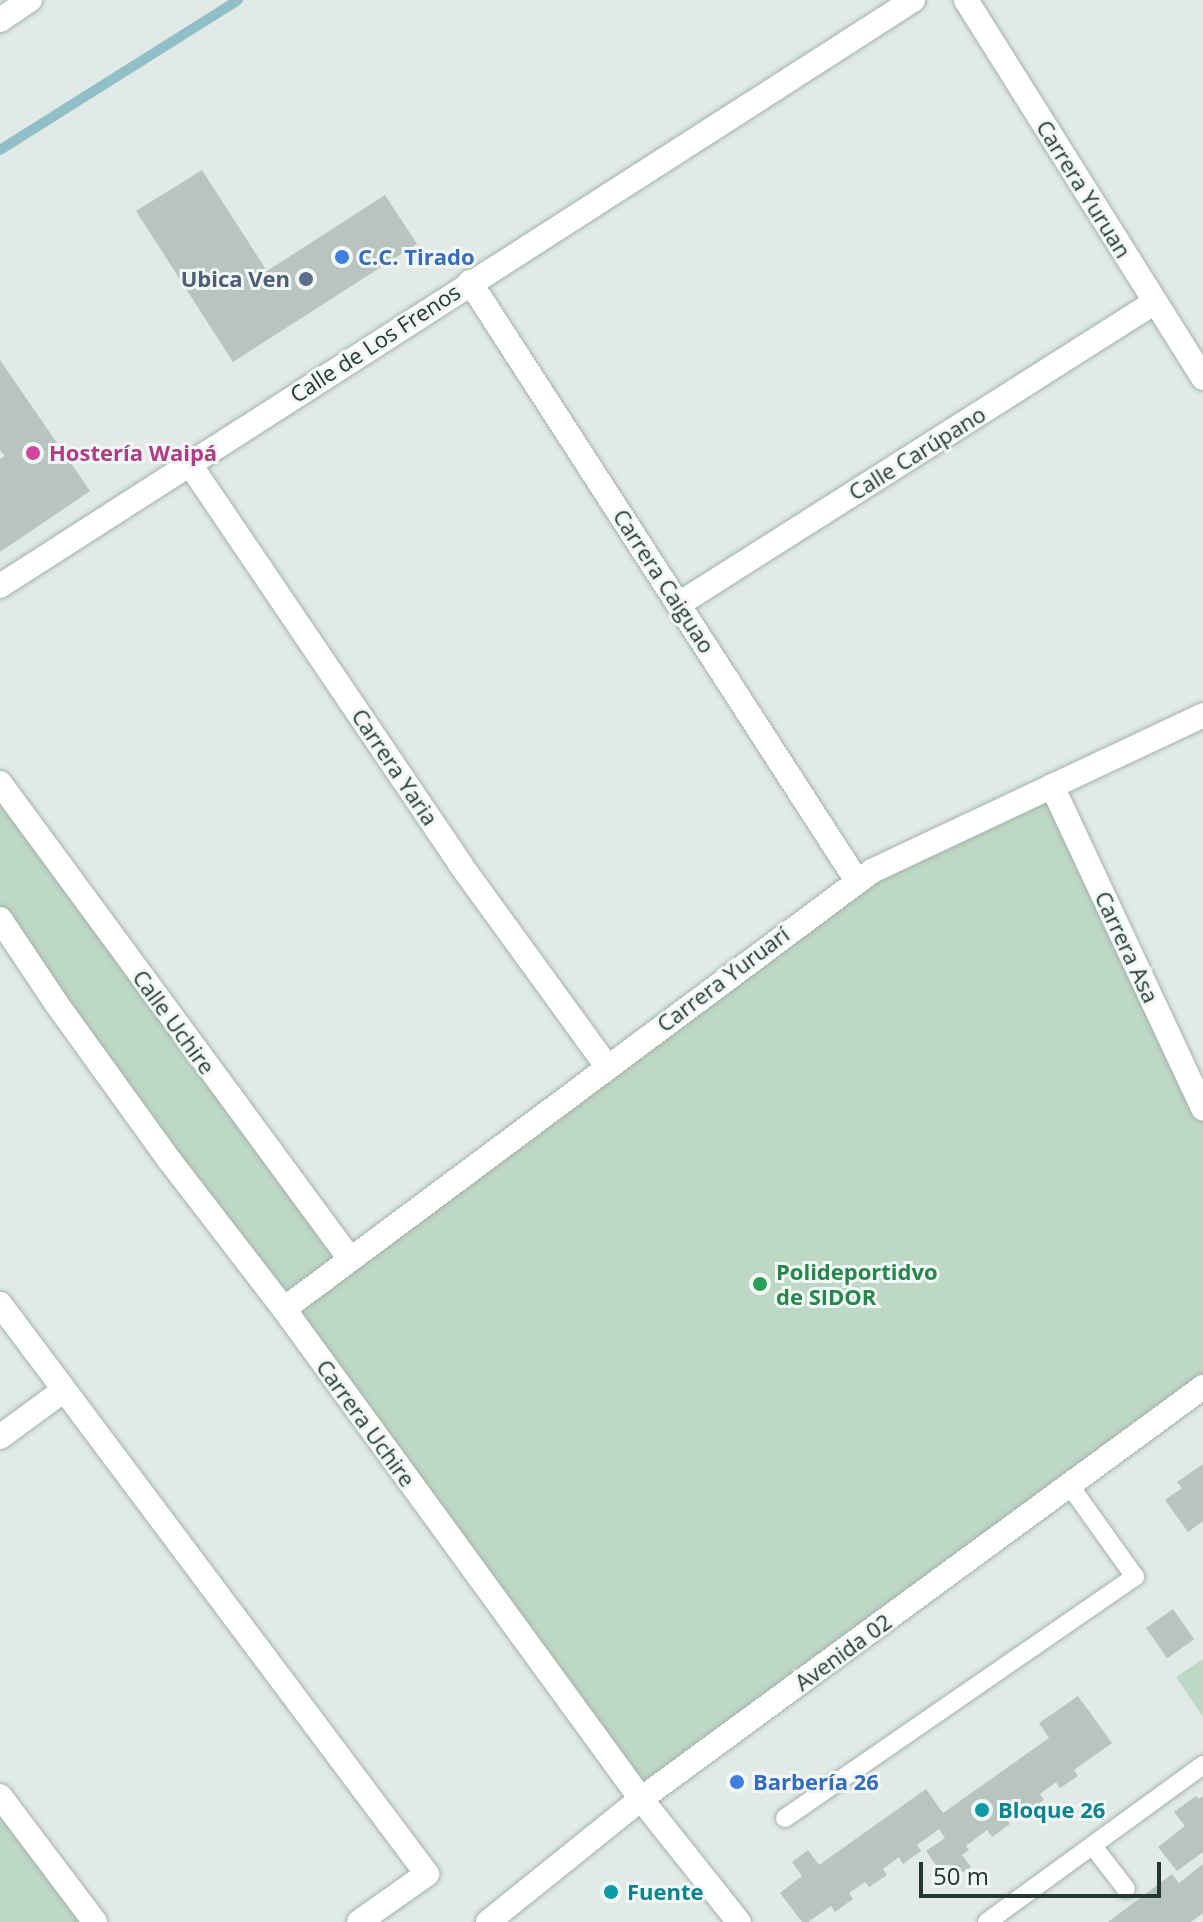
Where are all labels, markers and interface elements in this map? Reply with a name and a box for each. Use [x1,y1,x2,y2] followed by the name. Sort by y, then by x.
[1031,115,1137,263] street label: Carrera Yuruan
[358,244,475,270] place label: C.C. Tirado
[333,248,351,266] marker: C.C. Tirado
[181,266,290,292] place label: Ubica Ven
[297,270,315,288] marker: Ubica Ven
[285,278,465,408] street label: Calle de Los Frenos
[844,400,990,506] street label: Calle Carúpano
[49,440,217,466] place label: Hostería Waipá
[24,444,42,462] marker: Hostería Waipá
[608,504,720,658] street label: Carrera Caiguao
[346,704,444,830] street label: Carrera Yaria
[1090,887,1164,1007] street label: Carrera Asa
[652,921,794,1037] street label: Carrera Yuruarí
[127,965,221,1079] street label: Calle Uchire
[776,1258,938,1310] place label: Polideportidvo de SIDOR
[751,1275,769,1293] marker: Polideportidvo de SIDOR
[311,1354,421,1492] street label: Carrera Uchire
[790,1608,896,1696] street label: Avenida 02
[753,1769,879,1795] place label: Barbería 26
[728,1773,746,1791] marker: Barbería 26
[998,1797,1105,1823] place label: Bloque 26
[973,1801,991,1819] marker: Bloque 26
[923,1846,1165,1896] scale bar
[933,1859,989,1892] text: 50 m
[627,1879,704,1905] place label: Fuente
[602,1883,620,1901] marker: Fuente

